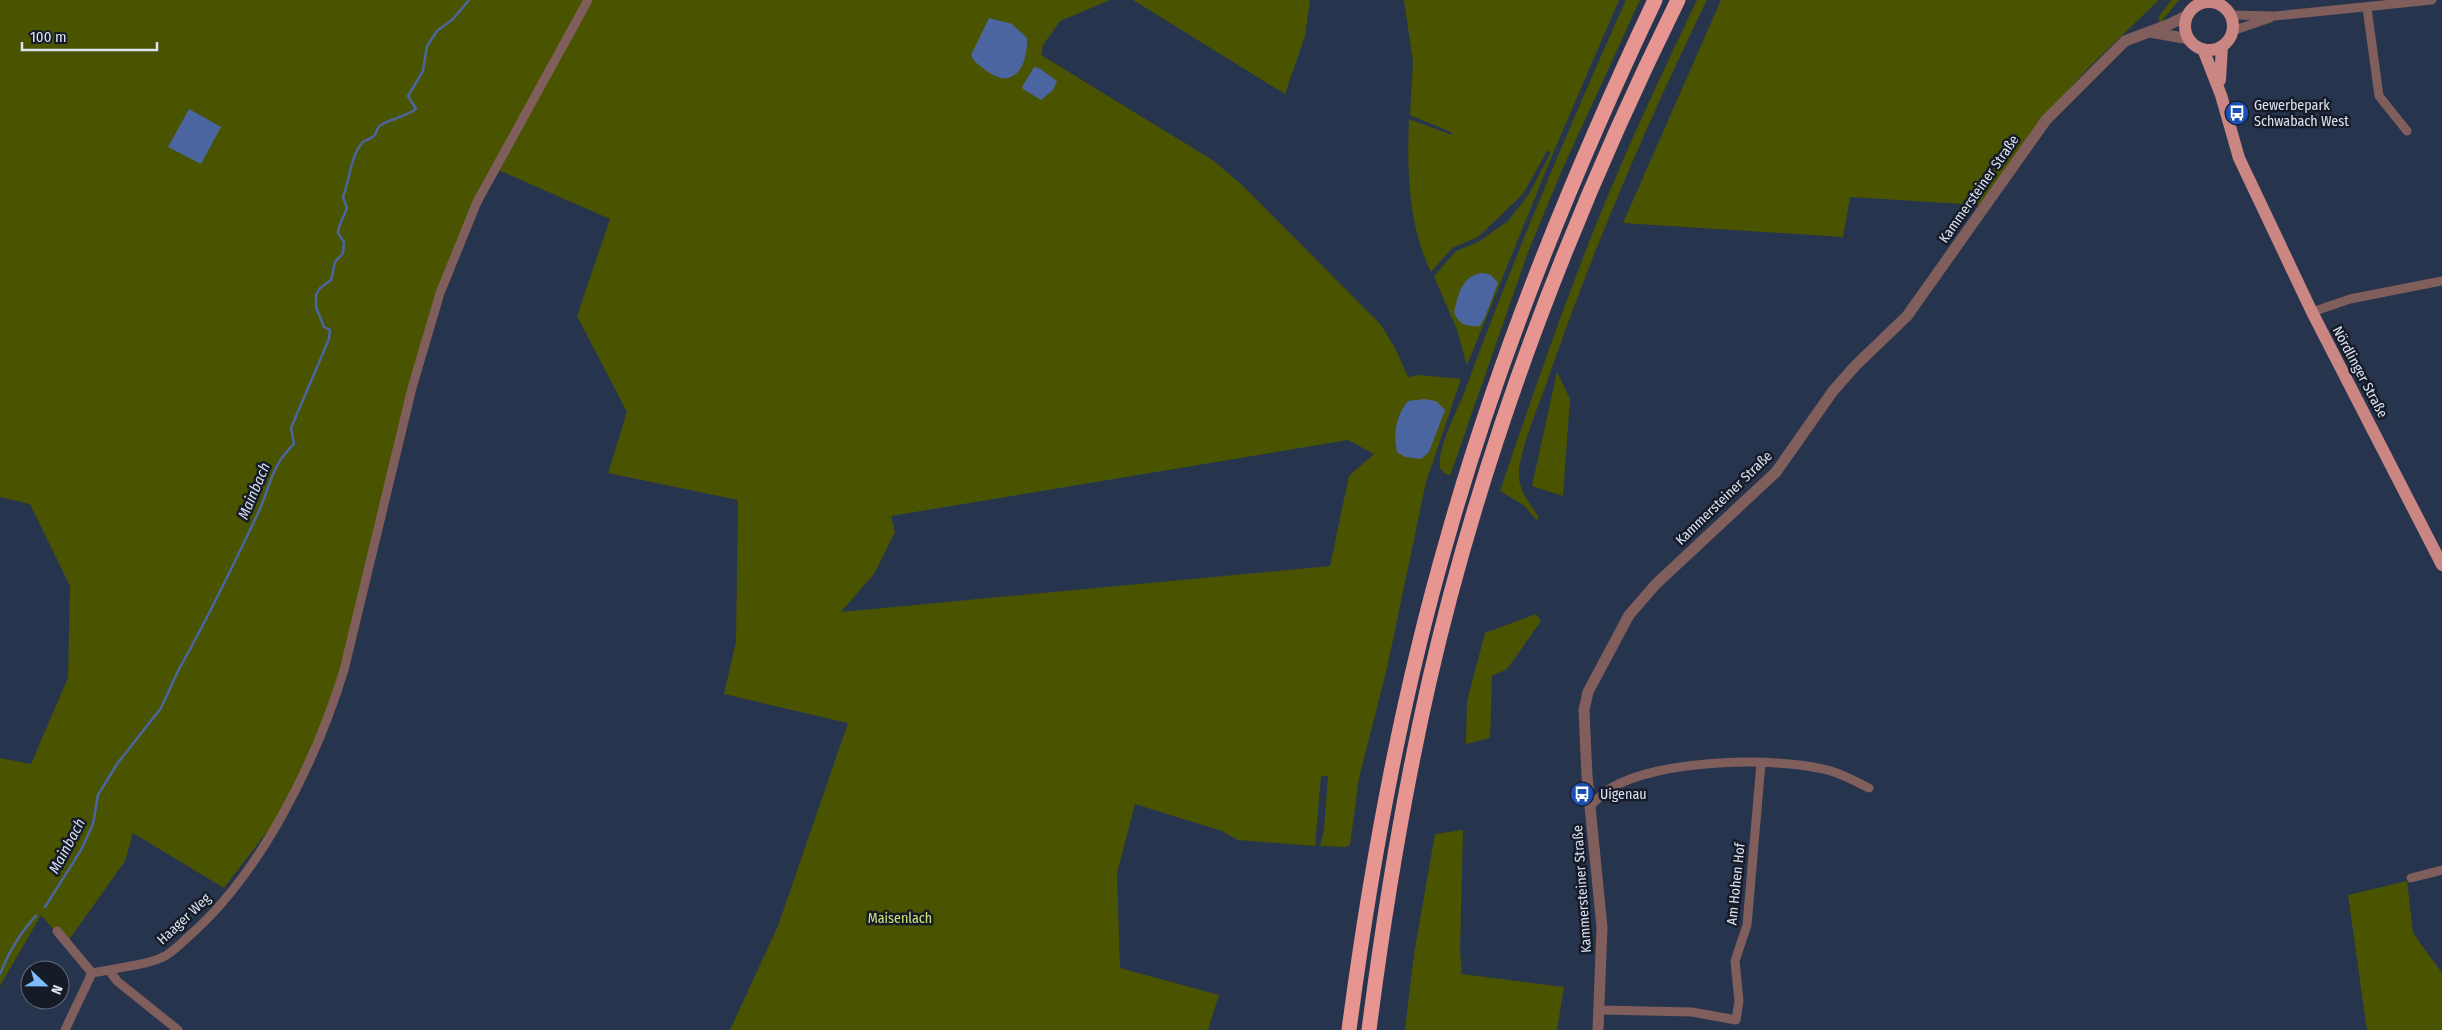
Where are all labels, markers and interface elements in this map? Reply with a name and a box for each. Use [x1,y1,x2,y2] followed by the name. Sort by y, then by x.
[22,20,158,52] scale bar
[30,28,67,46] text: 100 m
[2254,97,2349,130] place label: Gewerbepark Schwabach West
[2224,100,2250,126] bus stop icon: Gewerbepark Schwabach West
[1935,132,2023,246] street label: Kammersteiner Straße
[2329,323,2391,421] street label: Nördlinger Straße
[1672,447,1776,549] street label: Kammersteiner Straße
[234,460,274,522] water label: Mainbach
[1569,781,1595,807] bus stop icon: Uigenau
[1600,786,1647,803] place label: Uigenau
[45,815,89,877] water label: Mainbach
[1569,825,1595,953] street label: Kammersteiner Straße
[1723,840,1749,926] street label: Am Hohen Hof
[154,890,215,948] street label: Haager Weg
[868,910,932,927] park label: Maisenlach
[20,960,70,1010] north arrow
[47,983,66,997] text: N

